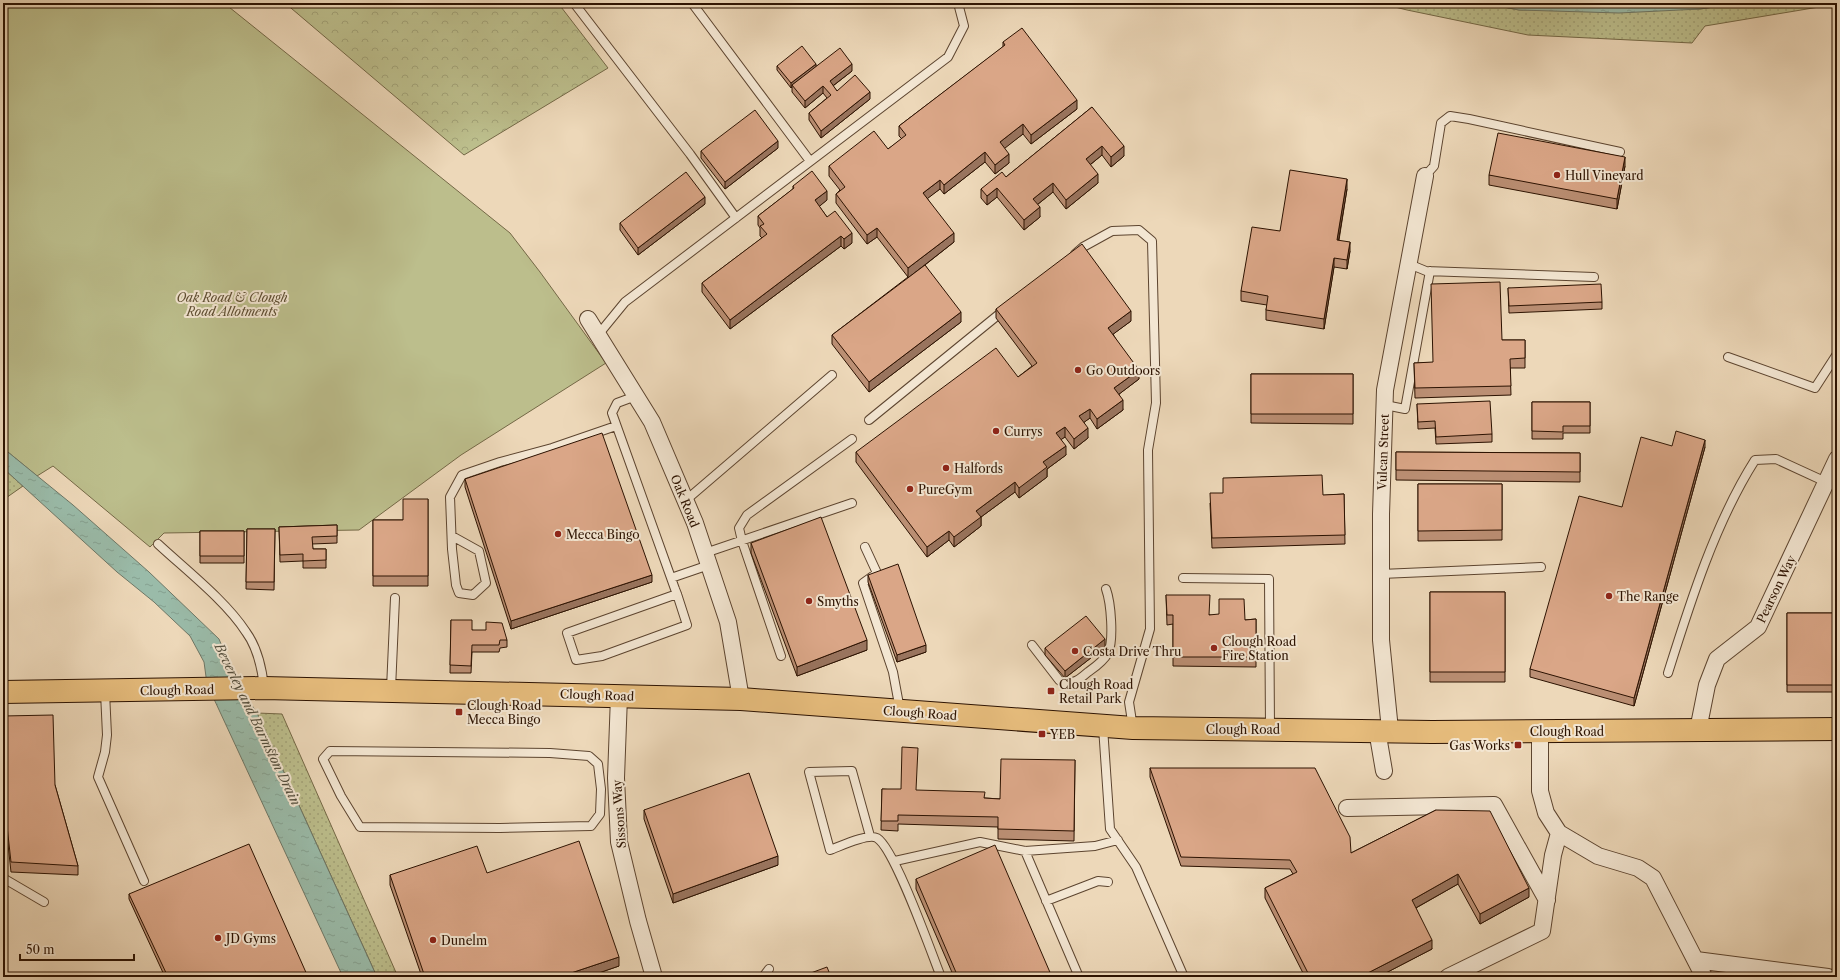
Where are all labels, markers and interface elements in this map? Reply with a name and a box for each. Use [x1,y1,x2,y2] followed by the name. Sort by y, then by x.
[1565,168,1644,183] place label: Hull Vineyard
[1552,170,1562,180] marker: Hull Vineyard
[176,290,288,319] park label: Oak Road & Clough Road Allotments
[1086,363,1160,378] place label: Go Outdoors
[1073,365,1083,375] marker: Go Outdoors
[1374,413,1392,491] street label: Vulcan Street
[1004,424,1042,439] place label: Currys
[991,426,1001,436] marker: Currys
[954,461,1003,476] place label: Halfords
[941,463,951,473] marker: Halfords
[668,472,703,530] street label: Oak Road
[918,482,972,497] place label: PureGym
[905,484,915,494] marker: PureGym
[566,527,640,542] place label: Mecca Bingo
[553,529,563,539] marker: Mecca Bingo
[1753,552,1799,625] street label: Pearson Way
[1617,589,1679,604] place label: The Range
[1604,591,1614,601] marker: The Range
[817,594,859,609] place label: Smyths
[804,596,814,606] marker: Smyths
[1222,634,1297,663] place label: Clough Road Fire Station
[211,639,304,808] water label: Beverley and Barmston Drain
[1209,643,1219,653] marker: Clough Road Fire Station
[1083,644,1182,659] place label: Costa Drive Thru
[1070,646,1080,656] marker: Costa Drive Thru
[1059,677,1134,706] place label: Clough Road Retail Park
[140,682,215,698] street label: Clough Road
[560,686,635,704] street label: Clough Road
[1046,686,1056,696] marker: Clough Road Retail Park
[467,698,542,727] place label: Clough Road Mecca Bingo
[882,703,958,723] street label: Clough Road
[454,707,464,717] marker: Clough Road Mecca Bingo
[1206,722,1281,737] street label: Clough Road
[1530,724,1605,739] street label: Clough Road
[1049,727,1075,742] place label: YEB
[1037,729,1047,739] marker: YEB
[1449,738,1510,753] place label: Gas Works
[1513,740,1523,750] marker: Gas Works
[609,779,629,849] street label: Sissons Way
[224,931,276,946] place label: JD Gyms
[213,933,223,943] marker: JD Gyms
[441,933,487,948] place label: Dunelm
[428,935,438,945] marker: Dunelm
[20,936,134,962] scale bar
[26,942,55,957] text: 50 m

